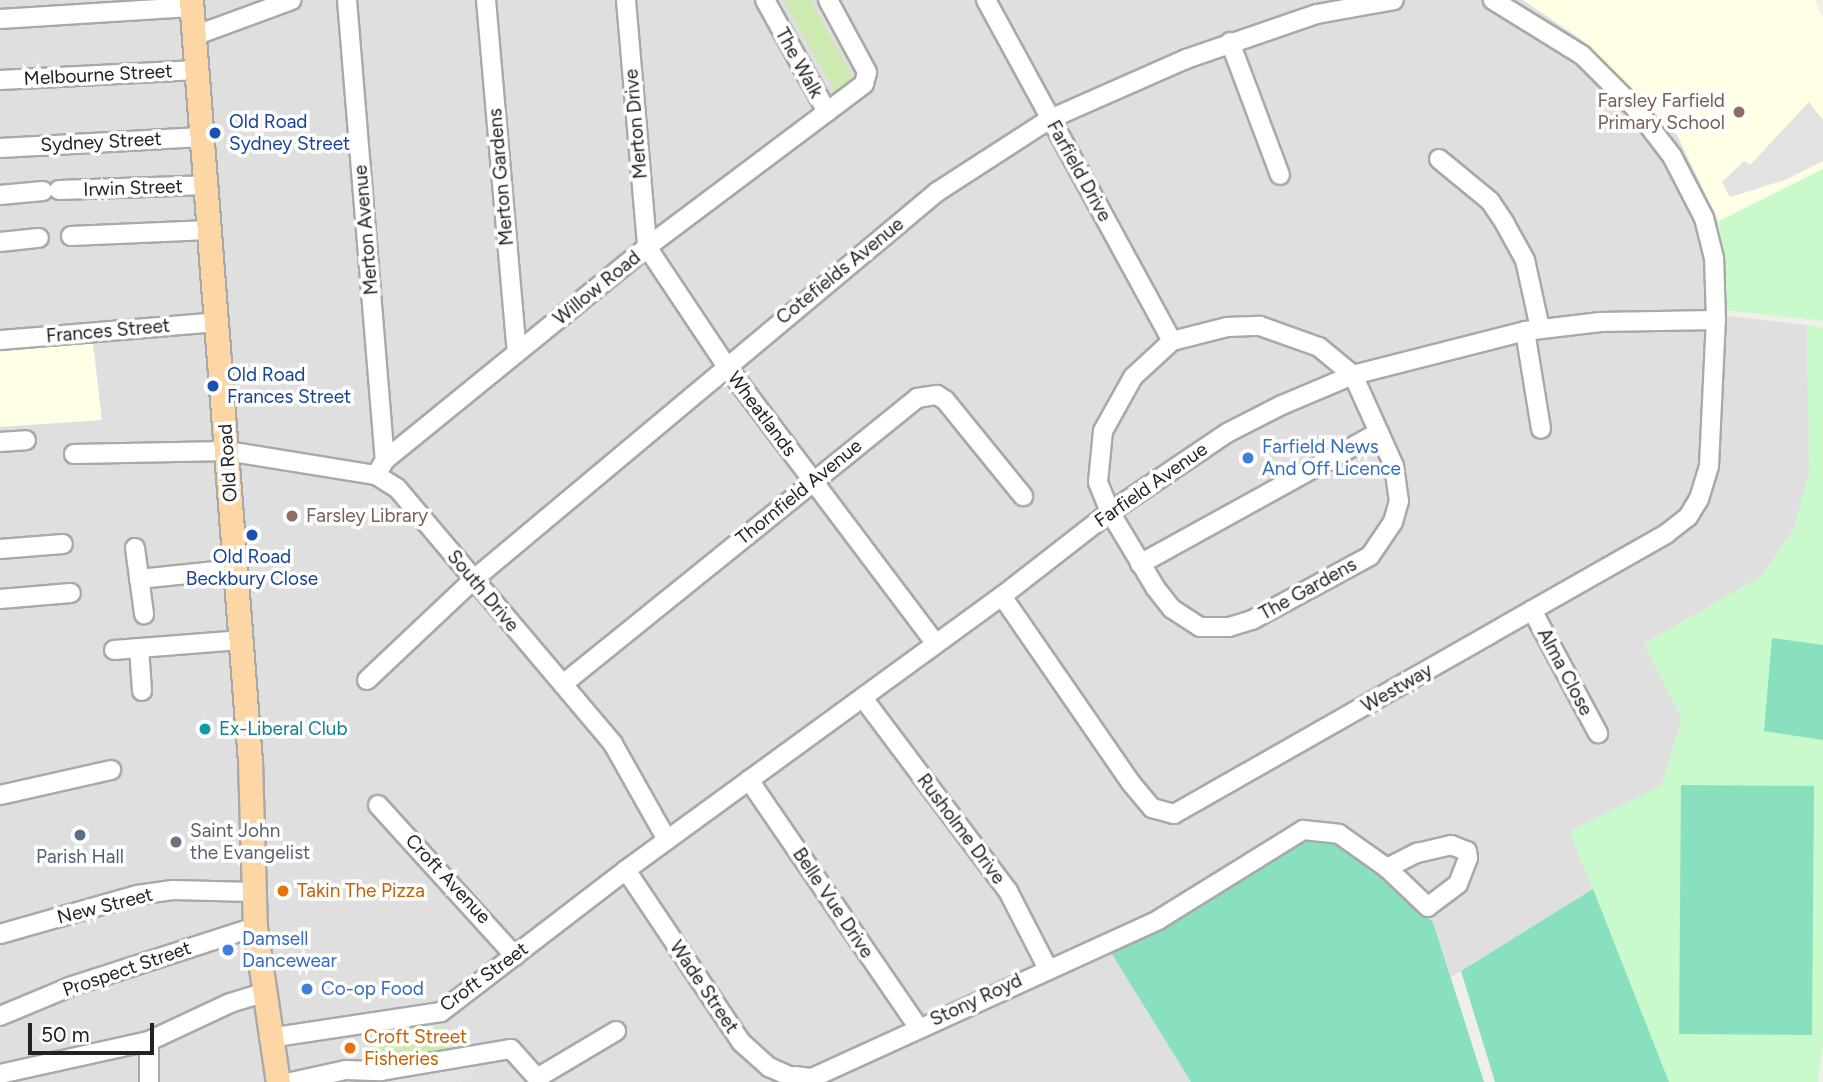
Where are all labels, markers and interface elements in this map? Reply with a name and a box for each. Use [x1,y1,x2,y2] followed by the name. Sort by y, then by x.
[770,24,828,102] street label: The Walk
[23,60,173,90] street label: Melbourne Street
[620,68,652,180] street label: Merton Drive
[1597,90,1725,134] place label: Farsley Farfield Primary School
[1731,104,1747,120] marker: Farsley Farfield Primary School
[484,107,518,247] street label: Merton Gardens
[229,111,350,155] place label: Old Road Sydney Street
[1042,116,1116,226] street label: Farfield Drive
[207,125,223,141] marker: Old Road Sydney Street
[40,127,162,157] street label: Sydney Street
[349,164,383,296] street label: Merton Avenue
[83,175,183,201] street label: Irwin Street
[772,213,908,329] street label: Cotefields Avenue
[549,246,645,330] street label: Willow Road
[45,314,171,348] street label: Frances Street
[227,364,351,408] place label: Old Road Frances Street
[723,367,801,461] street label: Wheatlands
[205,378,221,394] marker: Old Road Frances Street
[214,423,242,503] street label: Old Road
[732,434,866,550] street label: Thornfield Avenue
[1262,436,1401,480] place label: Farfield News And Off Licence
[1090,438,1212,532] street label: Farfield Avenue
[1240,450,1256,466] marker: Farfield News And Off Licence
[306,505,428,527] place label: Farsley Library
[284,508,300,524] marker: Farsley Library
[244,527,260,543] marker: Old Road Beckbury Close
[442,545,524,637] street label: South Drive
[186,546,318,590] place label: Old Road Beckbury Close
[1255,553,1361,625] street label: The Gardens
[1532,624,1598,720] street label: Alma Close
[1357,659,1437,717] street label: Westway
[219,718,348,740] place label: Ex-Liberal Club
[197,721,213,737] marker: Ex-Liberal Club
[912,769,1010,889] street label: Rusholme Drive
[190,820,310,864] place label: Saint John the Evangelist
[72,827,88,843] marker: Parish Hall
[401,829,495,929] street label: Croft Avenue
[168,834,184,850] marker: Saint John the Evangelist
[788,844,878,962] street label: Belle Vue Drive
[36,846,124,868] place label: Parish Hall
[297,880,425,902] place label: Takin The Pizza
[55,883,155,929] street label: New Street
[275,883,291,899] marker: Takin The Pizza
[242,928,337,972] place label: Damsell Dancewear
[60,936,194,1002] street label: Prospect Street
[665,936,743,1038] street label: Wade Street
[436,937,532,1017] street label: Croft Street
[220,942,236,958] marker: Damsell Dancewear
[927,969,1025,1031] street label: Stony Royd
[321,978,424,1000] place label: Co-op Food
[299,981,315,997] marker: Co-op Food
[32,1009,158,1052] scale bar
[41,1022,90,1047] text: 50 m
[364,1026,467,1070] place label: Croft Street Fisheries
[342,1040,358,1056] marker: Croft Street Fisheries

